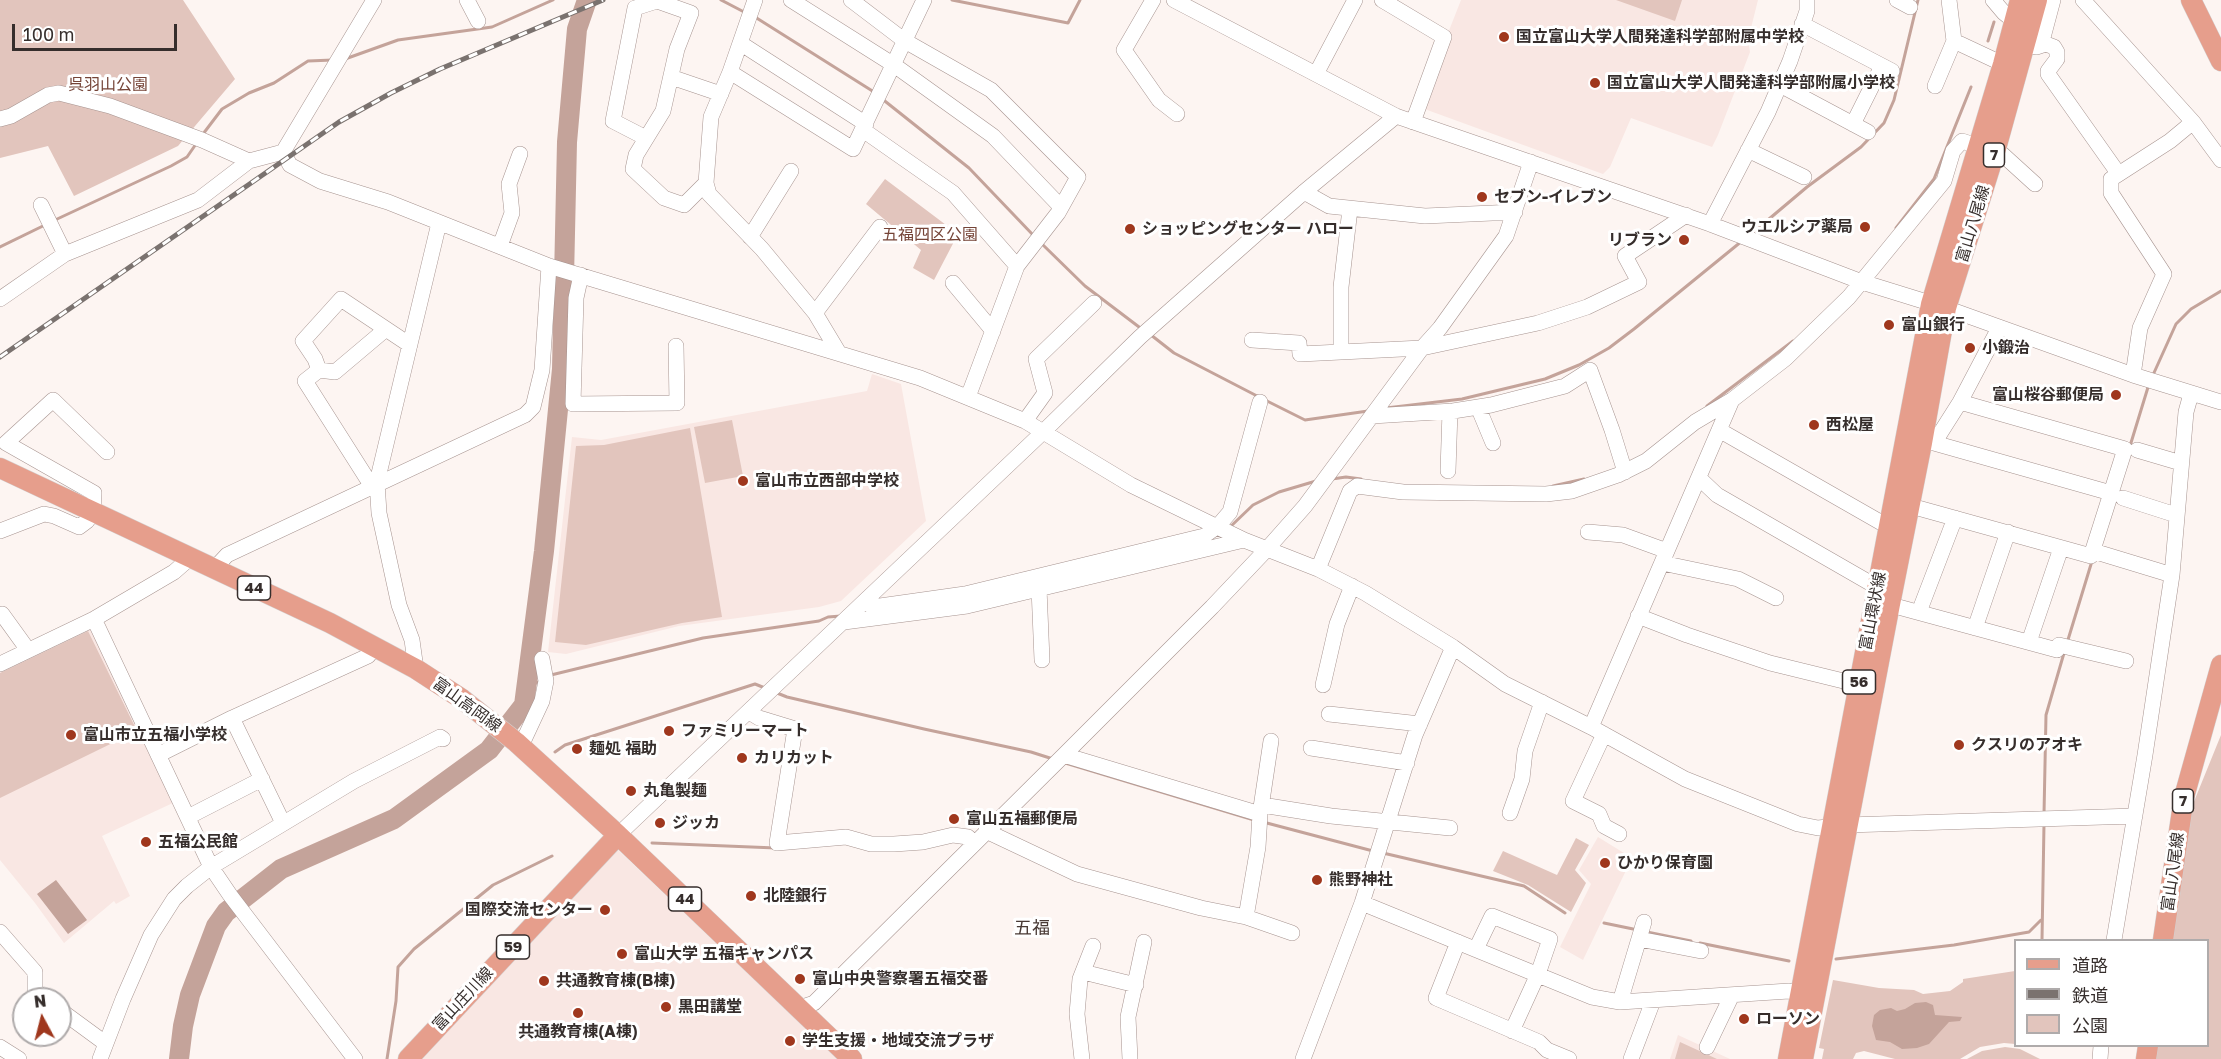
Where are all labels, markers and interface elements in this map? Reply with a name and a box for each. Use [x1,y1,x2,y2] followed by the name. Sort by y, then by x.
[15,12,180,50] scale bar
[23,23,74,45] text: 100 m
[1516,27,1804,47] place label: 国立富山大学人間発達科学部附属中学校
[1497,30,1511,44] marker: 国立富山大学人間発達科学部附属中学校
[1607,73,1895,93] place label: 国立富山大学人間発達科学部附属小学校
[68,75,148,95] park label: 呉羽山公園
[1588,76,1602,90] marker: 国立富山大学人間発達科学部附属小学校
[1984,143,2004,167] road number: 7
[1952,183,1994,265] street label: 富山八尾線
[1494,187,1612,207] place label: セブン-イレブン
[1475,190,1489,204] marker: セブン-イレブン
[1741,217,1853,237] place label: ウエルシア薬局
[1142,219,1354,239] place label: ショッピングセンター ハロー
[1858,220,1872,234] marker: ウエルシア薬局
[1123,222,1137,236] marker: ショッピングセンター ハロー
[882,225,978,245] park label: 五福四区公園
[1608,230,1672,250] place label: リブラン
[1677,233,1691,247] marker: リブラン
[1901,315,1965,335] place label: 富山銀行
[1882,318,1896,332] marker: 富山銀行
[1982,338,2030,358] place label: 小鍛治
[1963,341,1977,355] marker: 小鍛治
[1992,385,2104,405] place label: 富山桜谷郵便局
[2109,388,2123,402] marker: 富山桜谷郵便局
[1826,415,1874,435] place label: 西松屋
[1807,418,1821,432] marker: 西松屋
[755,471,899,491] place label: 富山市立西部中学校
[736,474,750,488] marker: 富山市立西部中学校
[1856,570,1890,652] street label: 富山環状線
[238,576,270,600] road number: 44
[1842,670,1876,694] road number: 56
[429,674,505,736] street label: 富山高岡線
[681,721,809,741] place label: ファミリーマート
[662,724,676,738] marker: ファミリーマート
[83,725,227,745] place label: 富山市立五福小学校
[64,728,78,742] marker: 富山市立五福小学校
[1971,735,2083,755] place label: クスリのアオキ
[1952,738,1966,752] marker: クスリのアオキ
[589,739,657,759] place label: 麺処 福助
[570,742,584,756] marker: 麺処 福助
[754,748,834,768] place label: カリカット
[735,751,749,765] marker: カリカット
[643,781,707,801] place label: 丸亀製麺
[624,784,638,798] marker: 丸亀製麺
[2172,789,2194,813] road number: 7
[966,809,1078,829] place label: 富山五福郵便局
[947,812,961,826] marker: 富山五福郵便局
[672,813,720,833] place label: ジッカ
[653,816,667,830] marker: ジッカ
[2158,831,2188,913] street label: 富山八尾線
[158,832,238,852] place label: 五福公民館
[139,835,153,849] marker: 五福公民館
[1617,853,1713,873] place label: ひかり保育園
[1598,856,1612,870] marker: ひかり保育園
[1329,870,1393,890] place label: 熊野神社
[1310,873,1324,887] marker: 熊野神社
[763,886,827,906] place label: 北陸銀行
[668,887,702,911] road number: 44
[744,889,758,903] marker: 北陸銀行
[465,900,593,920] place label: 国際交流センター
[598,903,612,917] marker: 国際交流センター
[1014,917,1050,939] district label: 五福
[496,935,530,959] road number: 59
[2014,939,2209,1047] legend
[634,944,814,964] place label: 富山大学 五福キャンパス
[615,947,629,961] marker: 富山大学 五福キャンパス
[2072,954,2108,976] text: 道路
[429,963,497,1035] street label: 富山庄川線
[812,969,988,989] place label: 富山中央警察署五福交番
[556,971,675,991] place label: 共通教育棟(B棟)
[793,972,807,986] marker: 富山中央警察署五福交番
[537,974,551,988] marker: 共通教育棟(B棟)
[2072,984,2108,1006] text: 鉄道
[12,987,72,1047] north arrow
[33,990,47,1012] text: N
[678,997,742,1017] place label: 黒田講堂
[659,1000,673,1014] marker: 黒田講堂
[571,1006,585,1020] marker: 共通教育棟(A棟)
[1756,1009,1820,1029] place label: ローソン
[1737,1012,1751,1026] marker: ローソン
[2072,1014,2108,1036] text: 公園
[518,1022,638,1042] place label: 共通教育棟(A棟)
[802,1031,994,1051] place label: 学生支援・地域交流プラザ
[783,1034,797,1048] marker: 学生支援・地域交流プラザ

